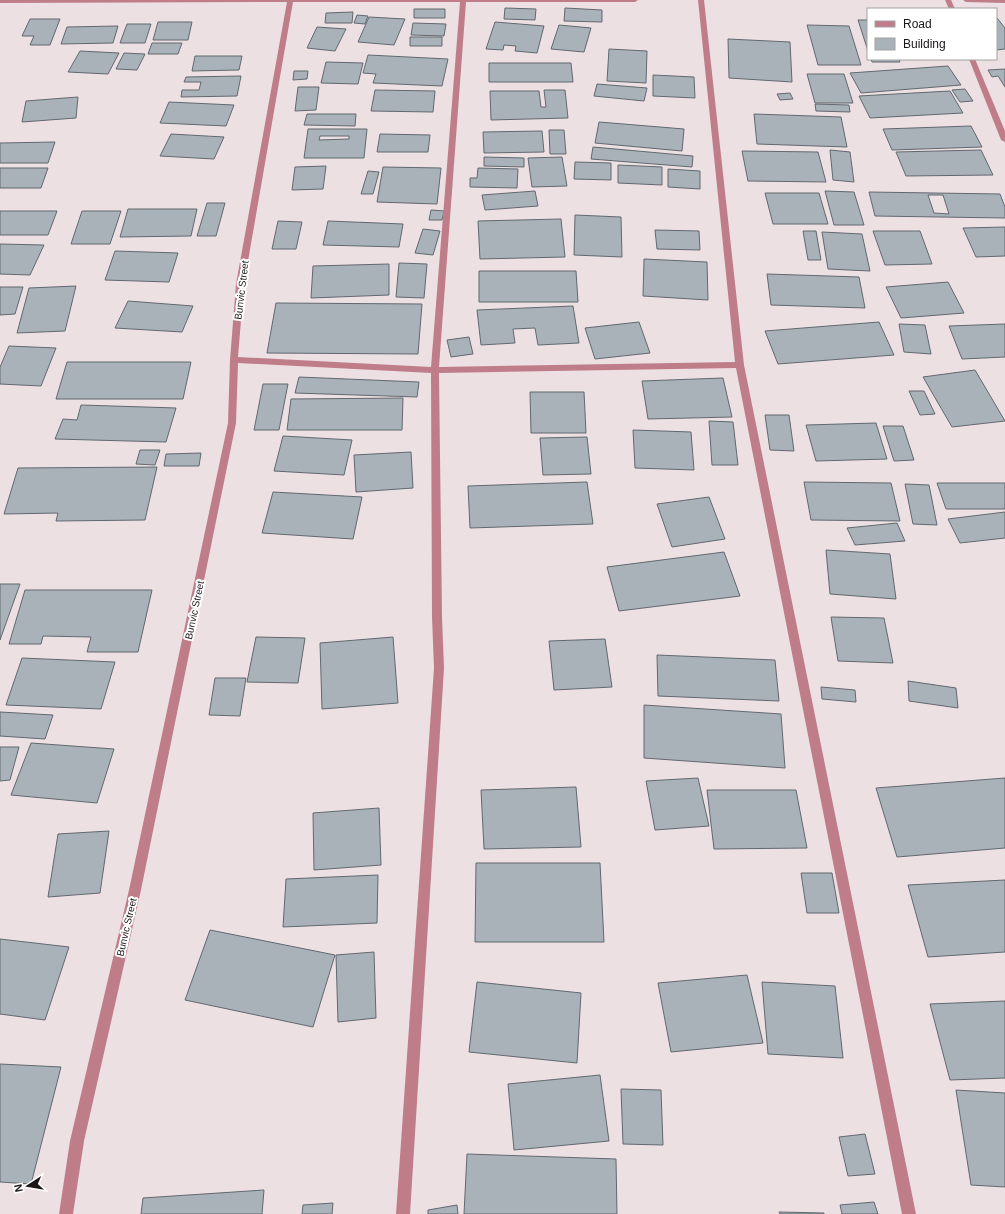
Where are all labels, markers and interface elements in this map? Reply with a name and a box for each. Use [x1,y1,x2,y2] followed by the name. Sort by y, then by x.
[867,8,997,60] legend
[903,17,932,31] text: Road
[903,37,946,51] text: Building
[232,260,251,320] street label: Bunvic Street
[183,580,206,640] street label: Bunvic Street
[114,897,139,957] street label: Bunvic Street
[8,1166,48,1206] north arrow
[12,1183,25,1193] text: N

